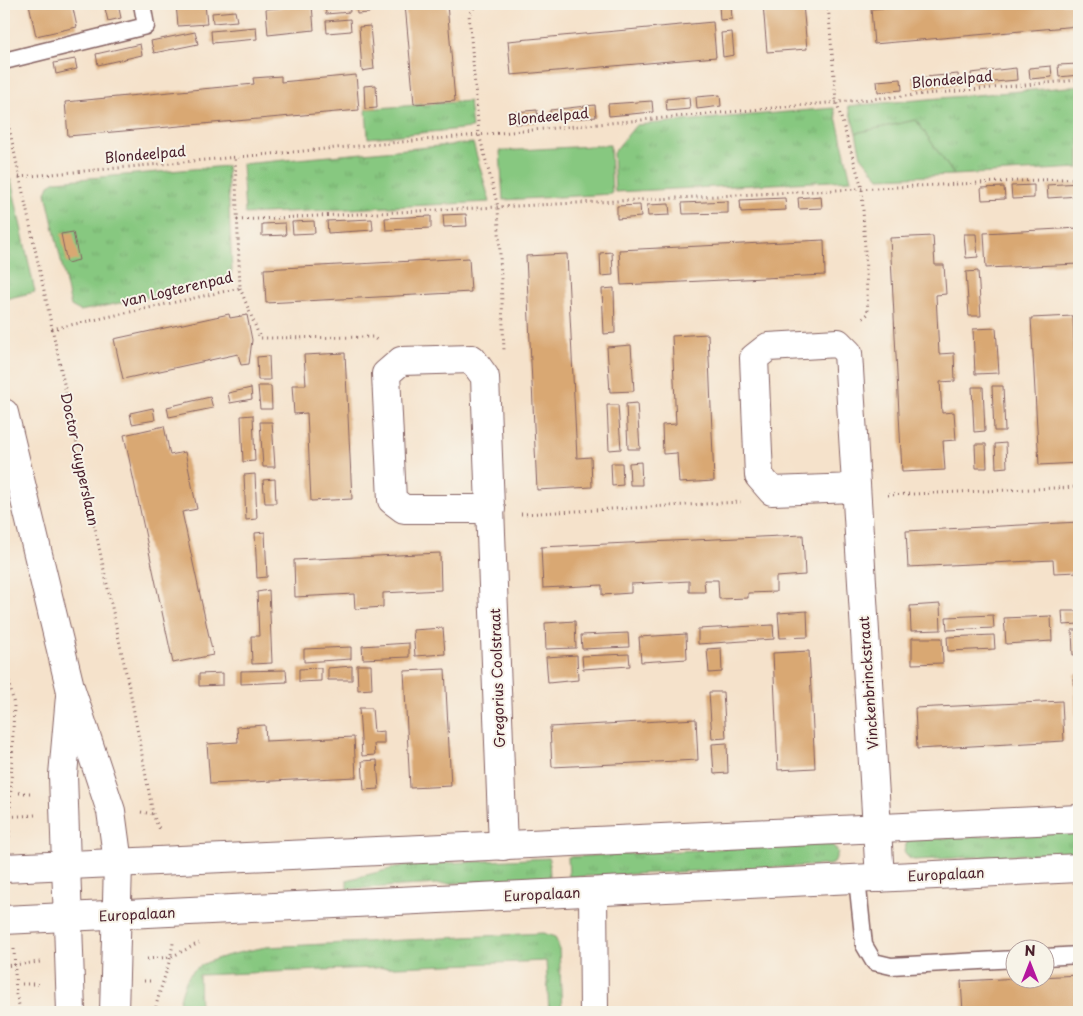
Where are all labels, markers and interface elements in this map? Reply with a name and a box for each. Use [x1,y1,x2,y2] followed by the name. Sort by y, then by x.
[911,65,994,93] street label: Blondeelpad
[507,102,590,130] street label: Blondeelpad
[104,140,187,168] street label: Blondeelpad
[119,266,235,312] street label: van Logterenpad
[56,390,104,528] street label: Doctor Cuyperslaan
[484,608,510,748] street label: Gregorius Coolstraat
[853,615,883,750] street label: Vinckenbrinckstraat
[907,862,985,886] street label: Europalaan
[503,882,581,906] street label: Europalaan
[98,902,176,926] street label: Europalaan
[1006,938,1056,988] north arrow
[1024,940,1036,961] text: N

